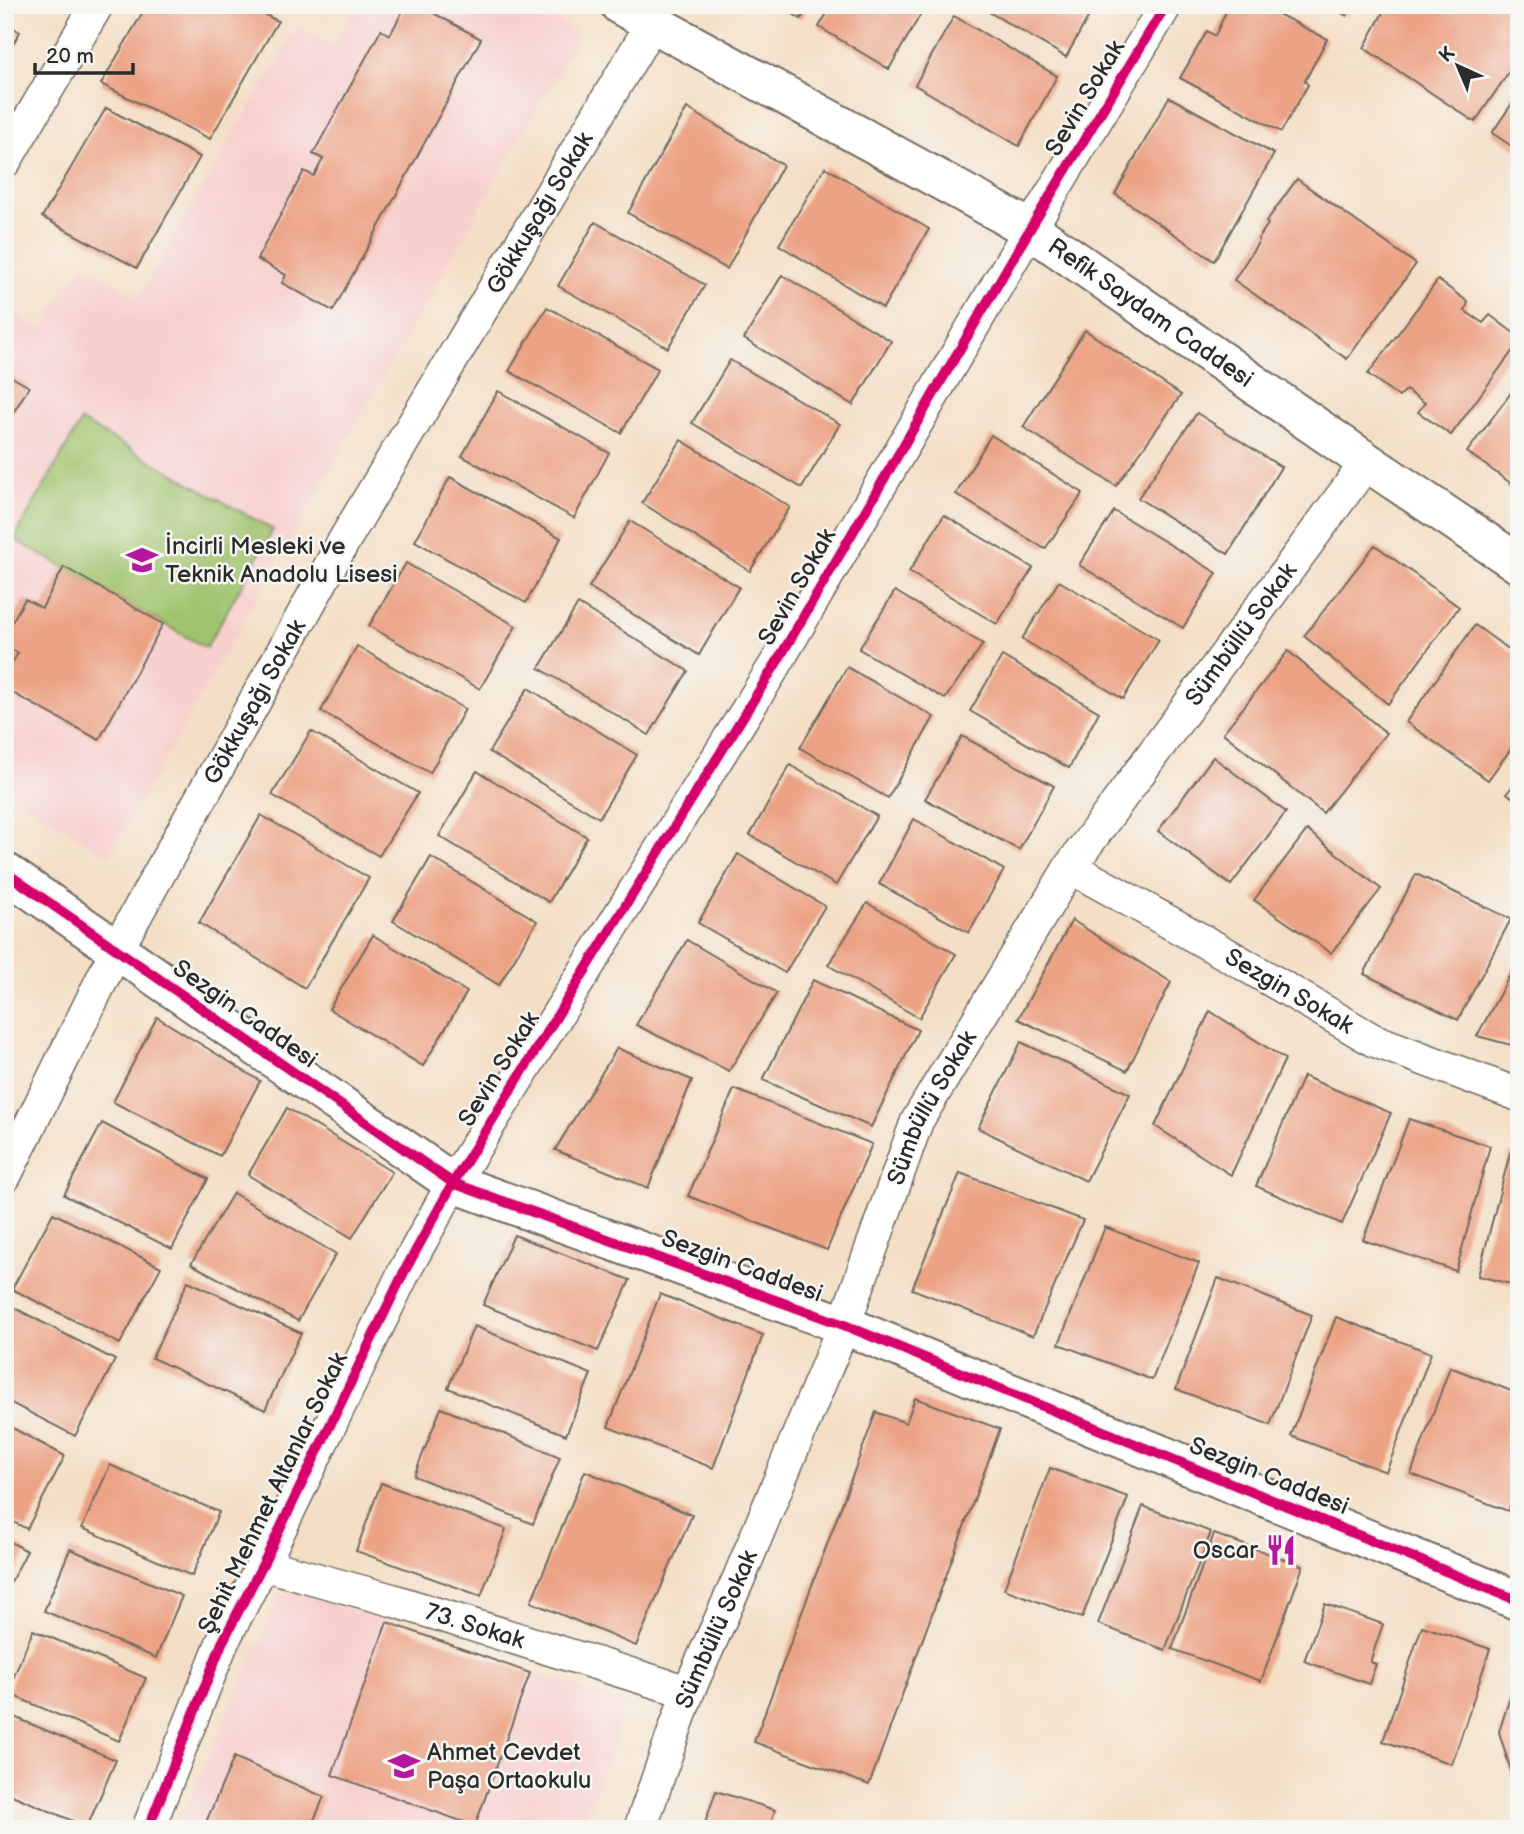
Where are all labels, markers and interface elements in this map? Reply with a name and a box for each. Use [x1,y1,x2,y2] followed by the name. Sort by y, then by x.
[35,32,133,76] scale bar
[1422,32,1492,102] north arrow
[1039,35,1131,161] street label: Sevin Sokak
[1435,42,1460,68] text: K
[46,44,94,69] text: 20 m
[480,126,599,299] street label: Gökkuşağı Sokak
[1043,232,1259,393] street label: Refik Saydam Caddesi
[752,523,842,651] street label: Sevin Sokak
[165,532,398,589] place label: İncirli Mesleki ve Teknik Anadolu Lisesi
[125,543,159,577] school or university icon: İncirli Mesleki ve Teknik Anadolu Lisesi
[1179,557,1303,711] street label: Sümbüllü Sokak
[197,614,312,789] street label: Gökkuşağı Sokak
[1220,942,1359,1040] street label: Sezgin Sokak
[167,954,323,1074] street label: Sezgin Caddesi
[452,1006,546,1132] street label: Sevin Sokak
[881,1025,983,1189] street label: Sümbüllü Sokak
[657,1223,827,1309] street label: Sezgin Caddesi
[192,1347,354,1639] street label: Şehit Mehmet Altanlar Sokak
[1185,1431,1353,1521] street label: Sezgin Caddesi
[1264,1533,1298,1567] restaurant icon: Oscar
[1193,1536,1258,1565] place label: Oscar
[669,1545,764,1712] street label: Sümbüllü Sokak
[422,1597,528,1655] street label: 73. Sokak
[427,1738,591,1795] place label: Ahmet Cevdet Paşa Ortaokulu
[387,1749,421,1783] school or university icon: Ahmet Cevdet Paşa Ortaokulu

